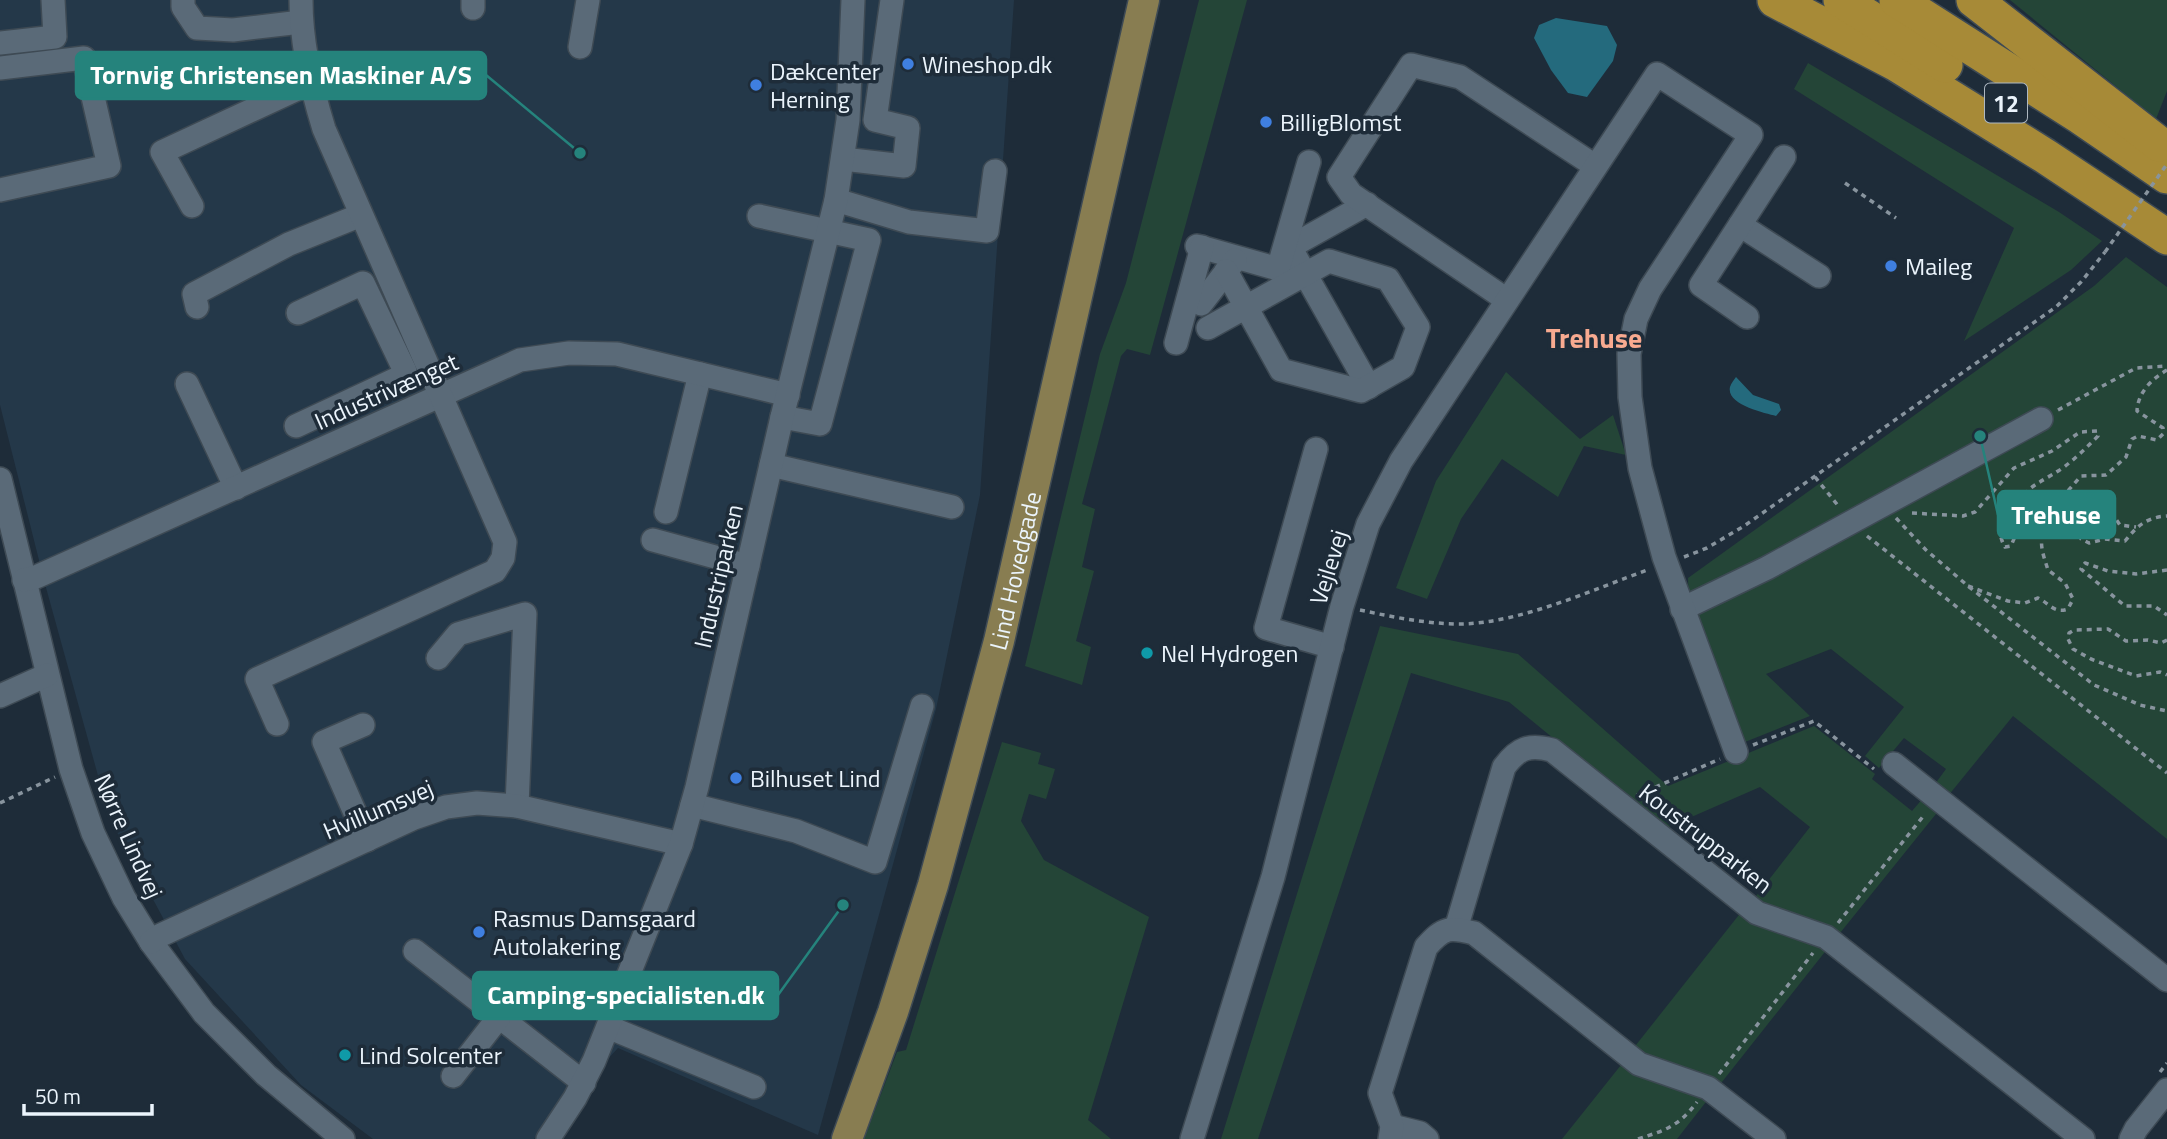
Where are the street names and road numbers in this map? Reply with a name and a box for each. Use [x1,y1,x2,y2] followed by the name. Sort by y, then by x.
[1985,83,2027,122] road number: 12
[308,343,464,439] street label: Industrivænget
[979,488,1050,654] street label: Lind Hovedgade
[684,501,752,651] street label: Industriparken
[1300,525,1356,609] street label: Vejlevej
[85,768,173,904] street label: Nørre Lindvej
[317,770,439,848] street label: Hvillumsvej
[1631,774,1781,902] street label: Koustrupparken

